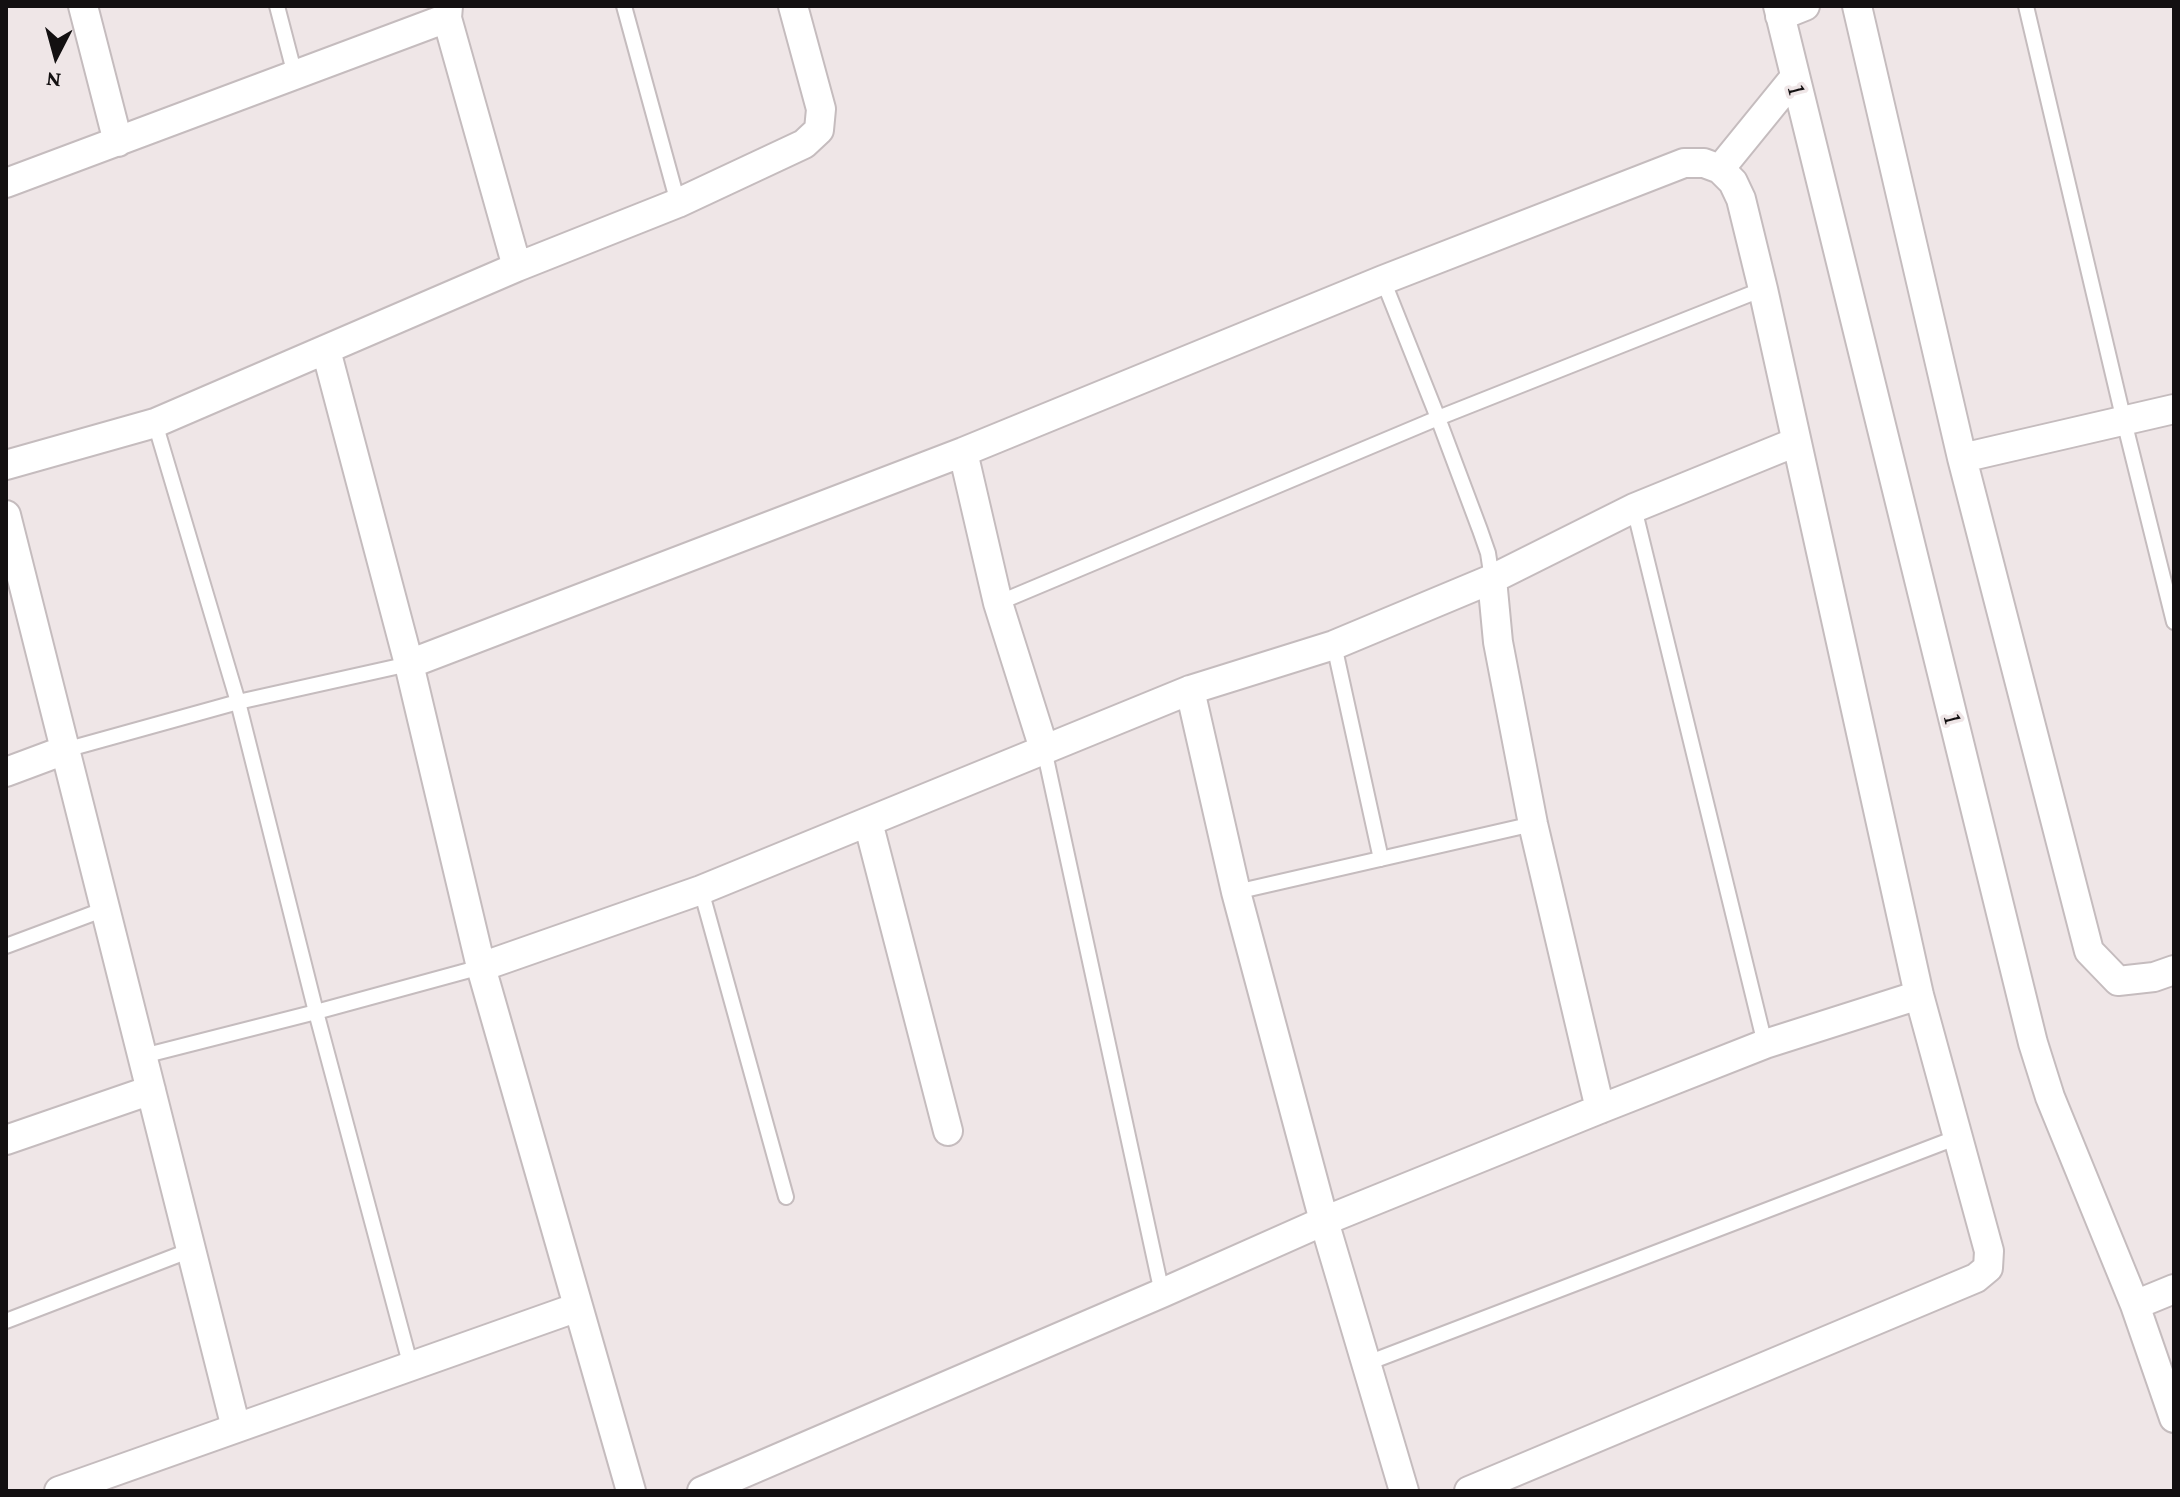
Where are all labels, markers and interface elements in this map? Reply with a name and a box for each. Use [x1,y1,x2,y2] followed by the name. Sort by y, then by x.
[16,16,96,96] north arrow
[45,67,62,94] text: N
[1780,81,1814,99] street label: 1
[1936,710,1970,728] street label: 1

